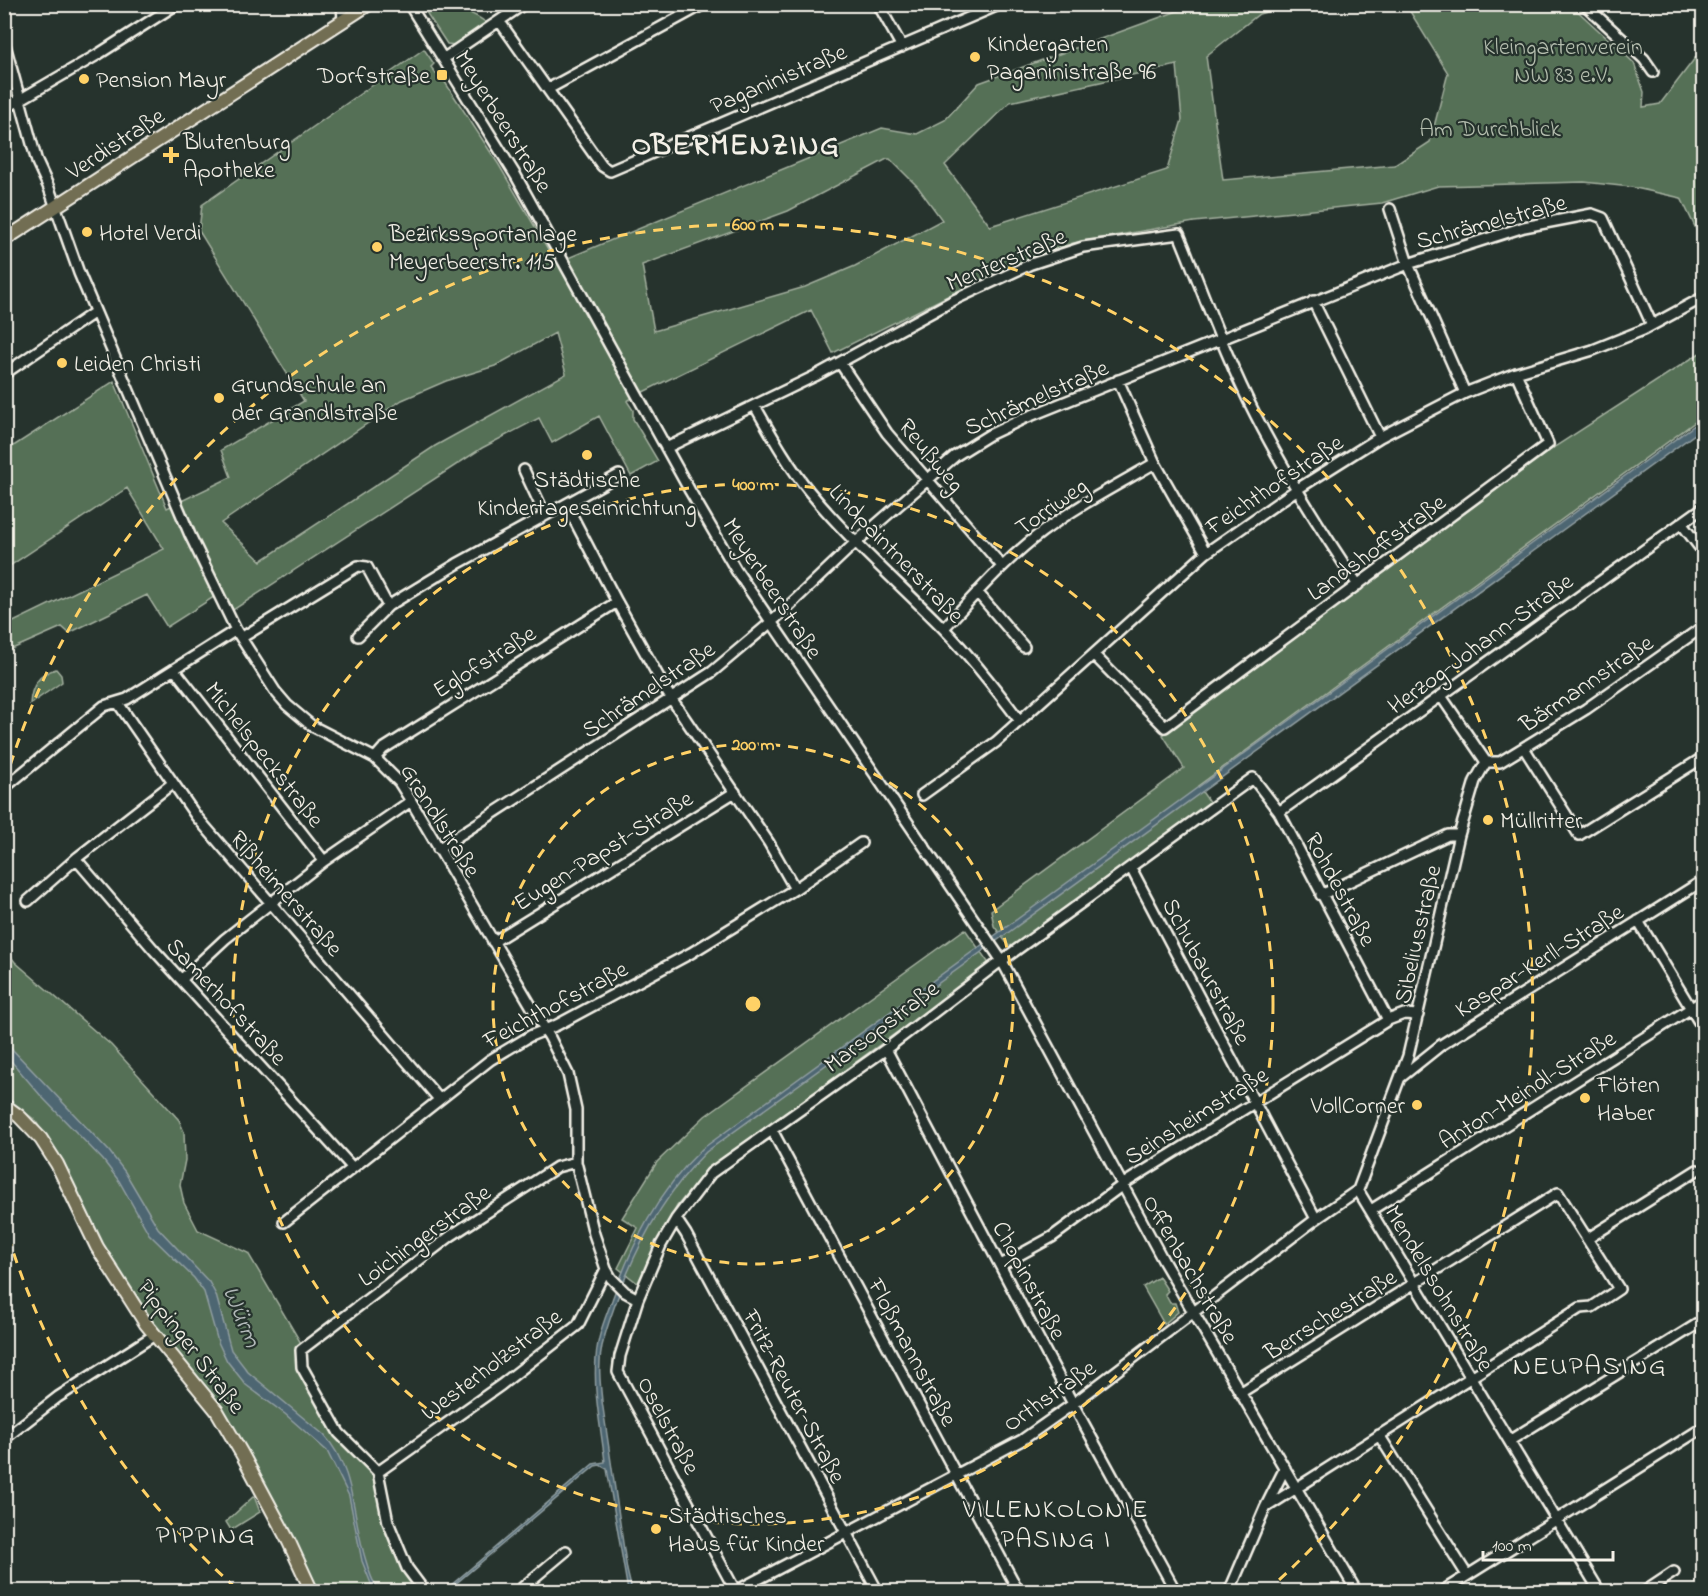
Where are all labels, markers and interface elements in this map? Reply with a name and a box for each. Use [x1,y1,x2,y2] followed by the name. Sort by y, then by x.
[987,28,1157,91] place label: Kindergarten Paganinistraße 96
[1483,31,1643,94] park label: Kleingartenverein NW 83 e.V.
[705,36,853,125] street label: Paganinistraße
[443,44,560,201] street label: Meyerbeerstraße
[968,50,982,64] marker: Kindergarten Paganinistraße 96
[316,60,430,95] place label: Dorfstraße
[96,64,227,100] place label: Pension Mayr
[435,68,449,82] marker: Dorfstraße
[77,72,91,86] marker: Pension Mayr
[59,100,173,191] street label: Verdistraße
[1419,113,1561,148] park label: Am Durchblick
[632,125,840,169] district label: OBERMENZING
[182,126,291,189] place label: Blutenburg Apotheke
[164,148,178,162] marker: Blutenburg Apotheke
[1413,186,1571,260] street label: Schrämelstraße
[732,213,774,239] text: 600 m
[99,217,202,252] place label: Hotel Verdi
[388,218,577,282] place label: Bezirkssportanlage Meyerbeerstr. 115
[941,220,1073,302] street label: Menterstraße
[80,225,94,239] marker: Hotel Verdi
[370,240,384,254] marker: Bezirkssportanlage Meyerbeerstr. 115
[74,348,201,383] place label: Leiden Christi
[959,352,1115,447] street label: Schrämelstraße
[55,356,69,370] marker: Leiden Christi
[231,369,398,432] place label: Grundschule an der Grandlstraße
[212,391,226,405] marker: Grundschule an der Grandlstraße
[889,412,972,501] street label: Reußweg
[1199,427,1352,546] street label: Feichthofstraße
[580,448,594,462] marker: Städtische Kindertageseinrichtung
[477,464,697,527] place label: Städtische Kindertageseinrichtung
[1009,470,1096,546] street label: Torriweg
[732,473,774,499] text: 400 m
[819,477,971,633] street label: Lindpaintnerstraße
[1301,486,1454,612] street label: Landshoffstraße
[711,512,830,668] street label: Meyerbeerstraße
[1381,565,1582,724] street label: Herzog-Johann-Straße
[427,617,544,709] street label: Eglofstraße
[1513,627,1662,743] street label: Bärmannstraße
[576,633,723,749] street label: Schrämelstraße
[195,675,331,836] street label: Michelspeckstraße
[731,733,775,759] text: 200 m
[390,757,488,885] street label: Grandlstraße
[508,783,701,921] street label: Eugen-Papst-Straße
[1500,805,1583,840] place label: Müllritter
[1481,813,1495,827] marker: Müllritter
[220,824,350,966] street label: Rißheimerstraße
[1294,827,1384,954] street label: Rohdestraße
[1386,862,1452,1007] street label: Sibeliusstraße
[1151,893,1258,1052] street label: Schubaurstraße
[1449,896,1632,1028] street label: Kaspar-Kerll-Straße
[156,931,294,1075] street label: Samerhofstraße
[477,953,635,1060] street label: Feichthofstraße
[817,973,948,1083] street label: Marsopstraße
[743,994,763,1014] centre of rings
[1433,1022,1624,1160] street label: Anton-Meindl-Straße
[1119,1059,1276,1175] street label: Seinsheimstraße
[1596,1069,1660,1132] place label: Flöten Haber
[1310,1090,1406,1125] place label: VollCorner
[1578,1091,1592,1105] marker: Flöten Haber
[1410,1098,1424,1112] marker: VollCorner
[352,1177,499,1297] street label: Loichingerstraße
[1132,1189,1246,1352] street label: Offenbachstraße
[1374,1199,1502,1379] street label: Mendelssohnstraße
[982,1215,1074,1347] street label: Chopinstraße
[1257,1261,1405,1371] street label: Berrschestraße
[857,1272,965,1434] street label: Floßmannstraße
[128,1273,253,1423] street label: Pippinger Straße
[211,1281,270,1354] water label: Würm
[414,1301,571,1431] street label: Westerholzstraße
[732,1303,854,1491] street label: Fritz-Reuter-Straße
[1513,1348,1667,1387] district label: NEUPASING
[997,1352,1104,1442] street label: Orthstraße
[626,1371,707,1482] street label: Oselstraße
[962,1492,1149,1560] district label: VILLENKOLONIE PASING I
[668,1500,825,1563] place label: Städtisches Haus für Kinder
[156,1517,256,1556] district label: PIPPING
[649,1522,663,1536] marker: Städtisches Haus für Kinder
[1483,1524,1614,1562] scale bar
[1492,1534,1532,1560] text: 100 m

